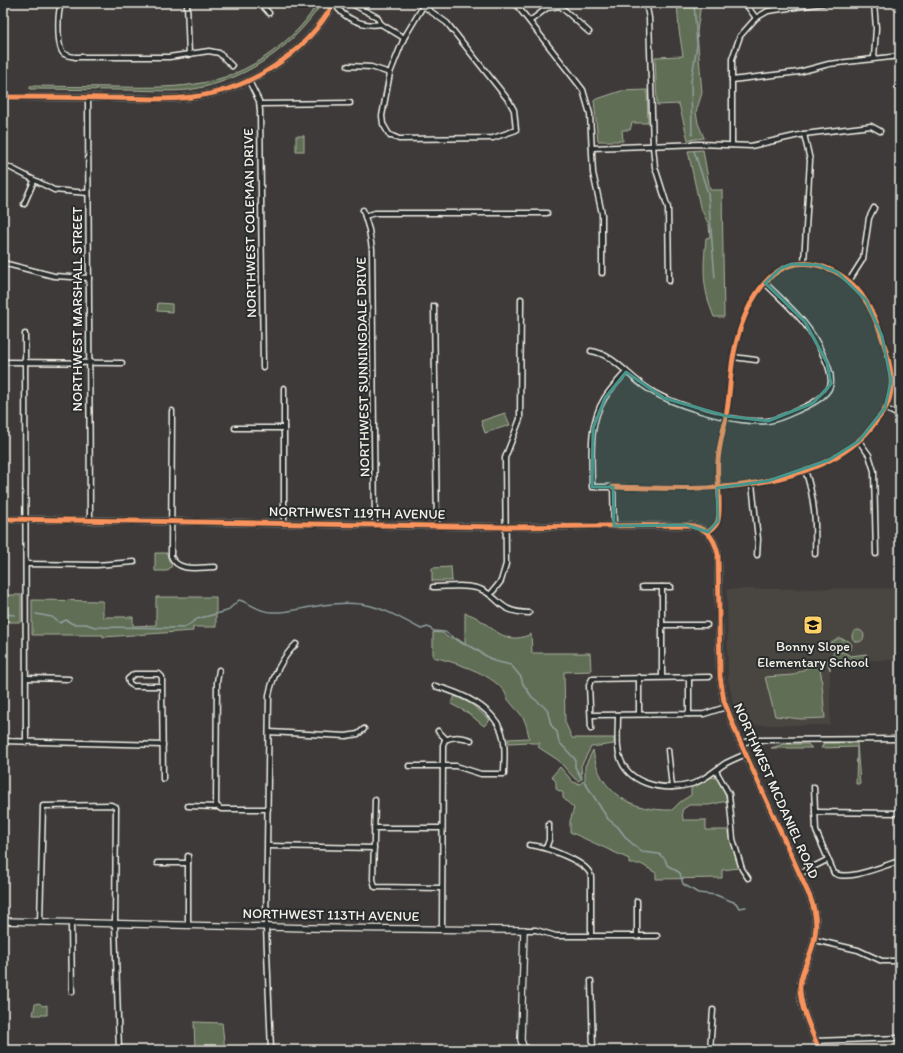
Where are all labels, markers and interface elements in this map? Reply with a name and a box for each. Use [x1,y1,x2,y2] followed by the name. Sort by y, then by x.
[240,128,260,318] street label: NORTHWEST COLEMAN DRIVE
[69,206,86,411] street label: NORTHWEST MARSHALL STREET
[353,257,373,477] street label: NORTHWEST SUNNINGDALE DRIVE
[269,503,446,523] street label: NORTHWEST 119TH AVENUE
[802,614,824,636] school or university icon: Bonny Slope Elementary School
[757,638,869,671] place label: Bonny Slope Elementary School
[730,701,823,882] street label: NORTHWEST MCDANIEL ROAD
[242,905,420,925] street label: NORTHWEST 113TH AVENUE

